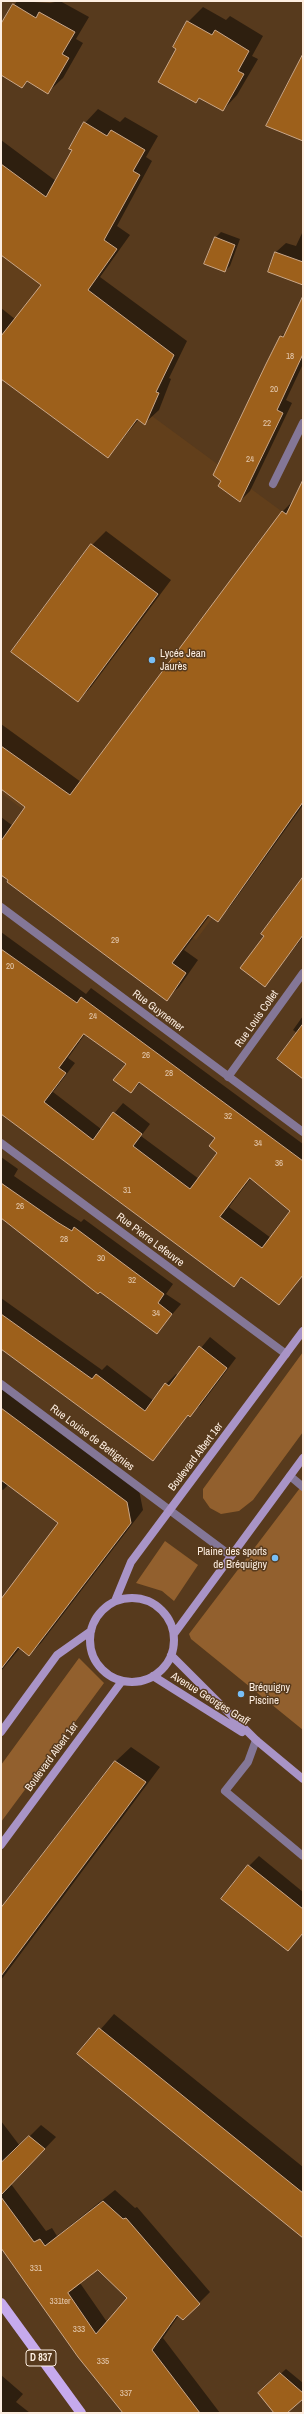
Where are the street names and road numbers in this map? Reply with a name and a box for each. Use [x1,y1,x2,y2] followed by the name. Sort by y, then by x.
[130,987,186,1035] street label: Rue Guynemer
[232,988,282,1050] street label: Rue Louis Collet
[114,1210,186,1270] street label: Rue Pierre Lefeuvre
[47,1402,137,1474] street label: Rue Louise de Bettignies
[166,1420,226,1494] street label: Boulevard Albert 1er
[168,1670,252,1728] street label: Avenue Georges Graff
[22,1720,82,1794] street label: Boulevard Albert 1er
[26,2350,56,2366] road number: D 837

